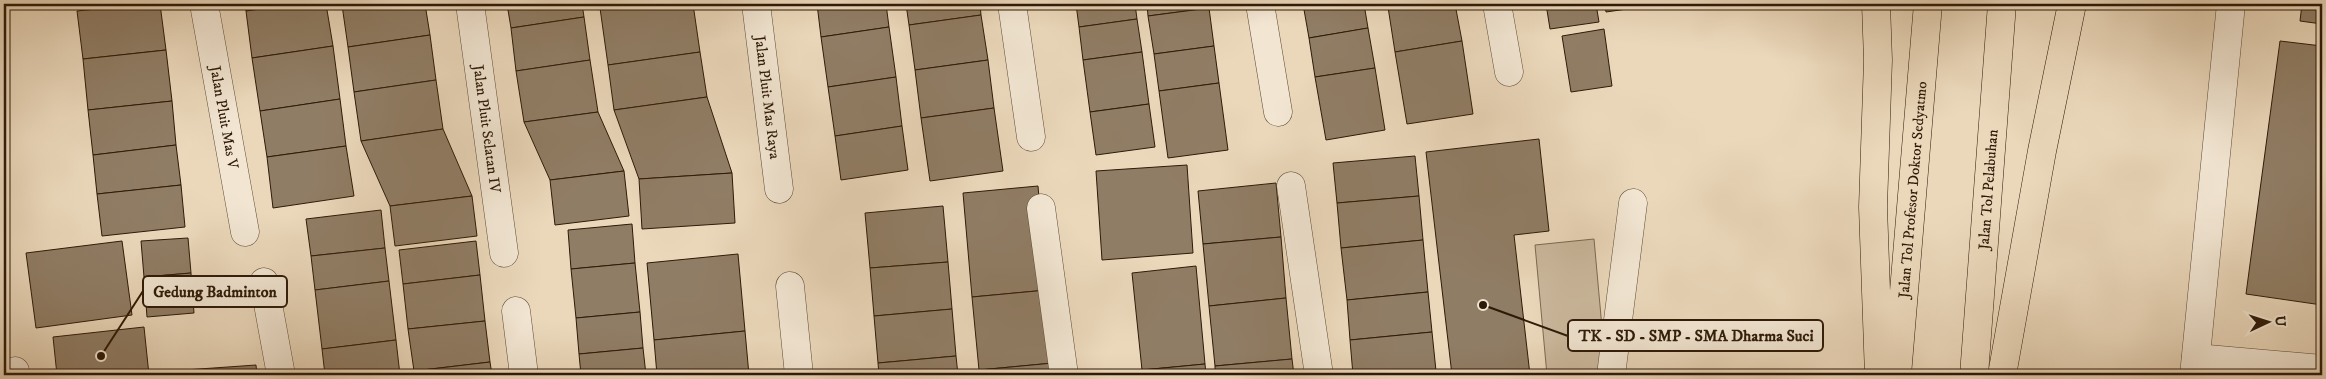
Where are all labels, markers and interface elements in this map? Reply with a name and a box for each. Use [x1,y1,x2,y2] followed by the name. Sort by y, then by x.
[750,32,784,161] street label: Jalan Pluit Mas Raya
[205,62,243,171] street label: Jalan Pluit Mas V
[468,62,505,195] street label: Jalan Pluit Selatan IV
[1894,81,1932,301] street label: Jalan Tol Profesor Doktor Sedyatmo
[1974,128,2003,252] street label: Jalan Tol Pelabuhan
[143,276,287,307] callout: Gedung Badminton
[153,282,277,302] text: Gedung Badminton
[2244,296,2294,346] north arrow
[2271,315,2289,327] text: U
[1568,320,1823,351] callout: TK - SD - SMP - SMA Dharma Suci
[1577,326,1814,346] text: TK - SD - SMP - SMA Dharma Suci

